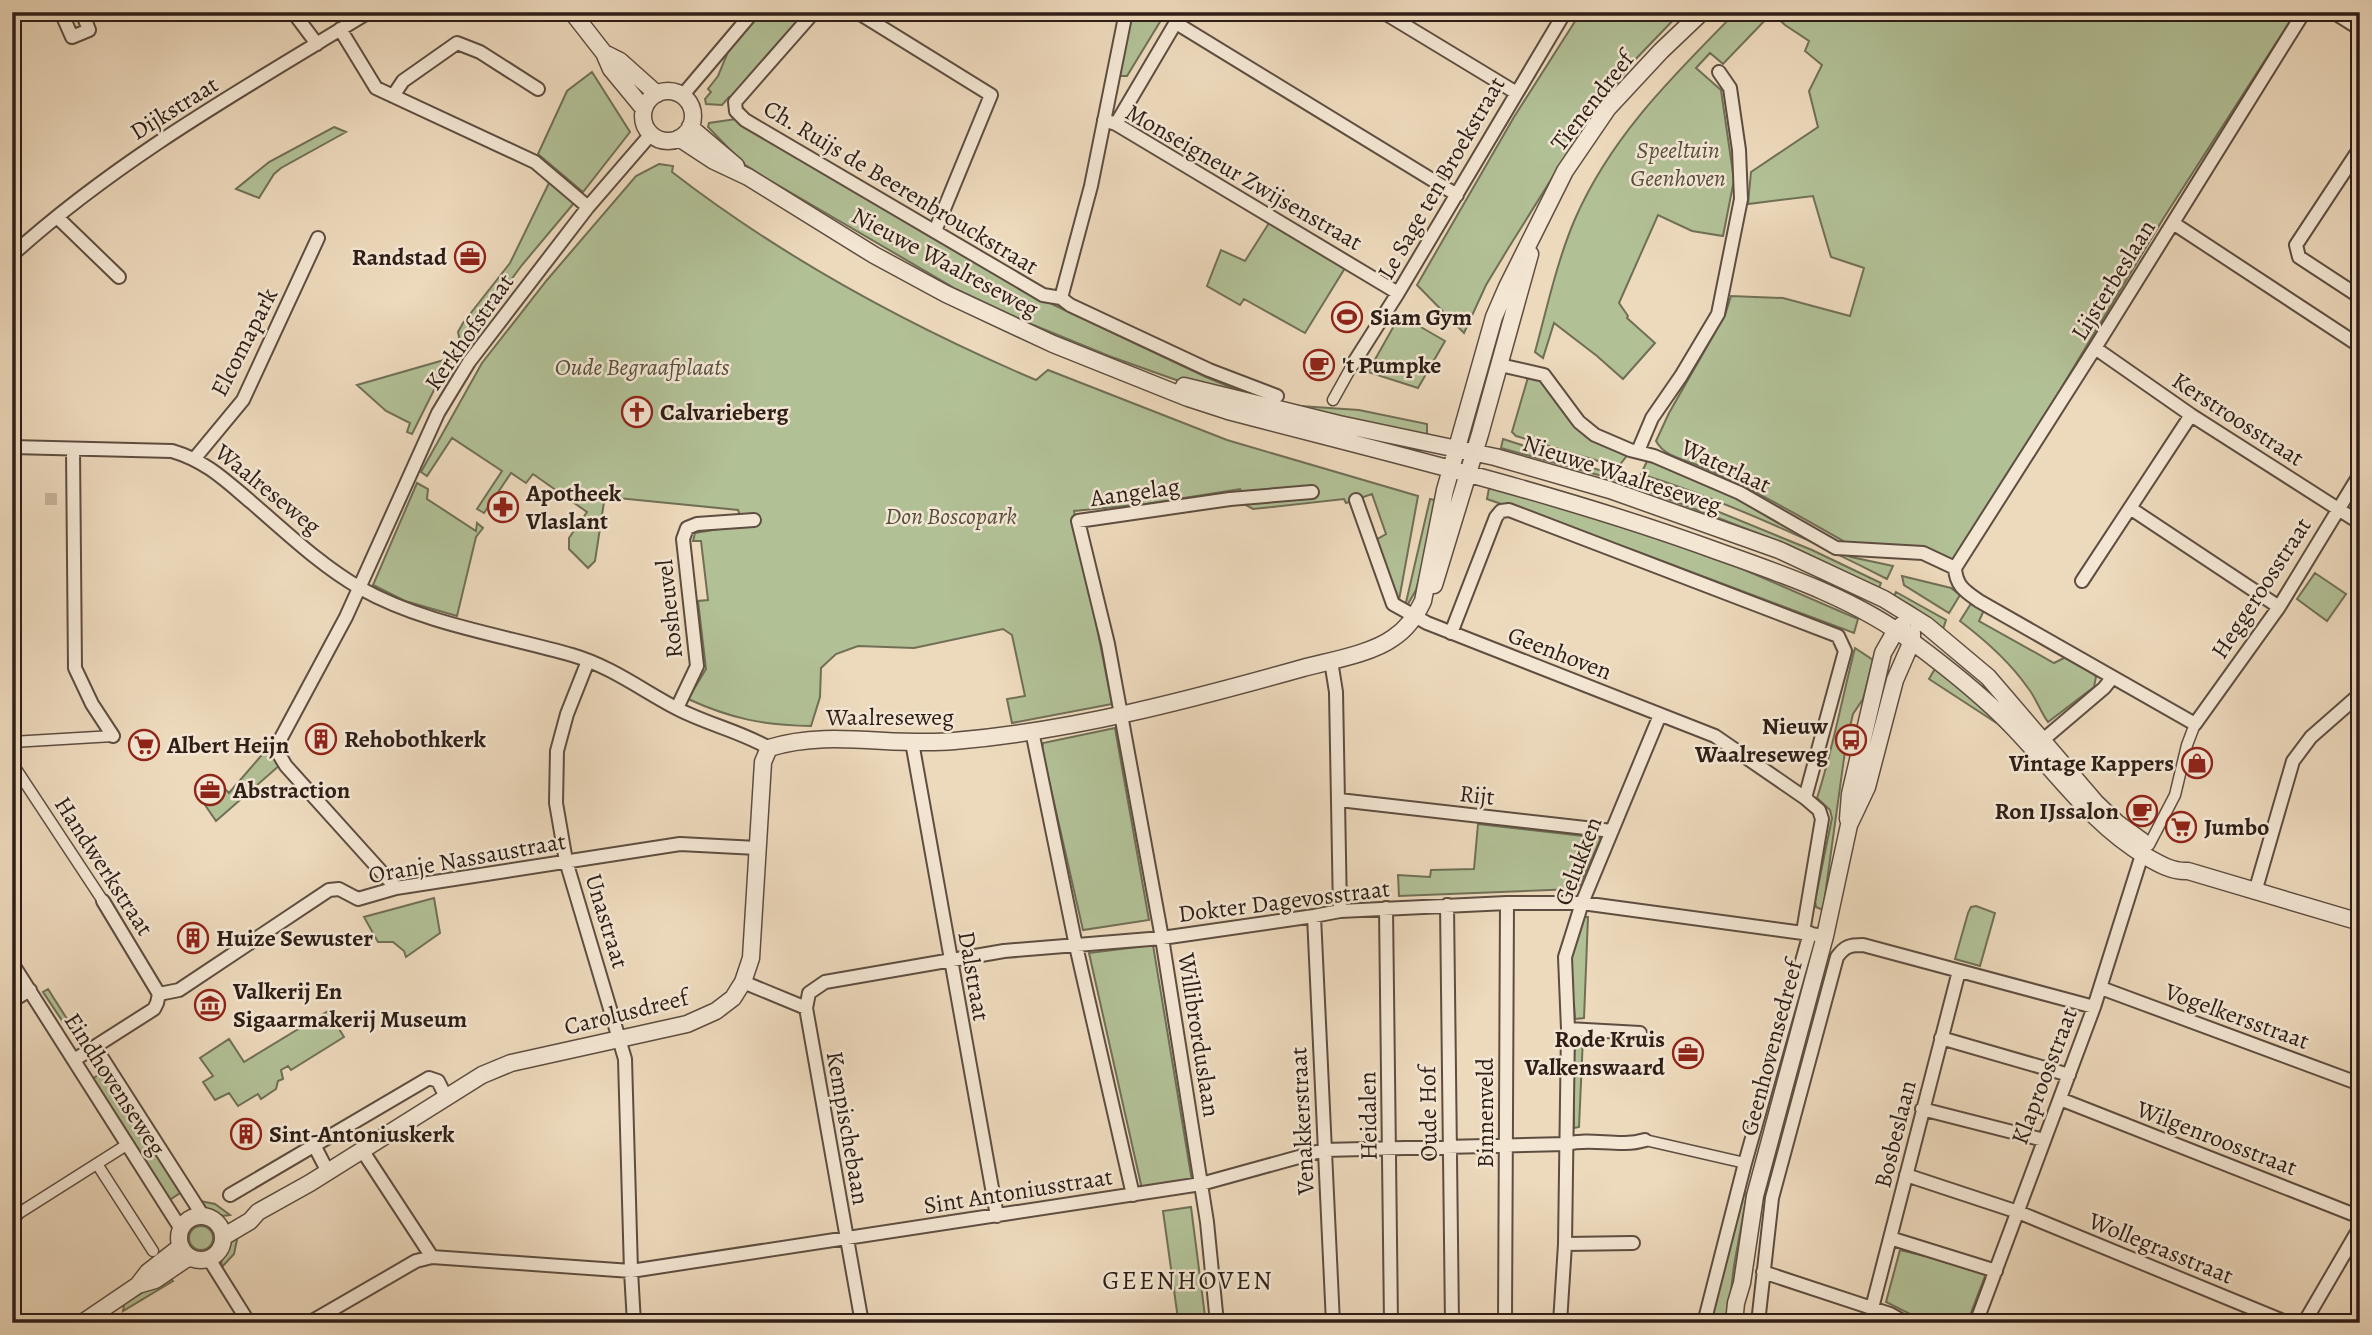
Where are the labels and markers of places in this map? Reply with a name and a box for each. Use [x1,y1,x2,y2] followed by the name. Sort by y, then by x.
[453,240,487,274] office icon: Randstad
[352,241,447,273] place label: Randstad
[1330,300,1364,334] sports icon: Siam Gym
[1370,301,1472,333] place label: Siam Gym
[1302,348,1336,382] cafe icon: 't Pumpke
[1342,349,1441,381] place label: 't Pumpke
[620,395,654,429] church icon: Calvarieberg
[660,396,789,428] place label: Calvarieberg
[525,477,622,537] place label: Apotheek Vlaslant
[486,490,520,524] pharmacy icon: Apotheek Vlaslant
[1694,710,1829,770] place label: Nieuw Waalreseweg
[304,722,338,756] building icon: Rehobothkerk
[344,723,486,755] place label: Rehobothkerk
[1834,723,1868,757] bus stop icon: Nieuw Waalreseweg
[127,728,161,762] supermarket icon: Albert Heijn
[166,729,290,761] place label: Albert Heijn
[2180,746,2214,780] shop icon: Vintage Kappers
[2008,747,2174,779] place label: Vintage Kappers
[193,773,227,807] office icon: Abstraction
[232,774,351,806] place label: Abstraction
[2125,794,2159,828] cafe icon: Ron IJssalon
[1995,795,2120,827] place label: Ron IJssalon
[2164,810,2198,844] supermarket icon: Jumbo
[2204,811,2269,843] place label: Jumbo
[176,921,210,955] building icon: Huize Sewuster
[216,922,373,954] place label: Huize Sewuster
[232,975,467,1035] place label: Valkerij En Sigaarmakerij Museum
[193,988,227,1022] museum icon: Valkerij En Sigaarmakerij Museum
[1523,1023,1665,1083] place label: Rode Kruis Valkenswaard
[1671,1036,1705,1070] office icon: Rode Kruis Valkenswaard
[229,1117,263,1151] building icon: Sint-Antoniuskerk
[269,1118,455,1150] place label: Sint-Antoniuskerk

